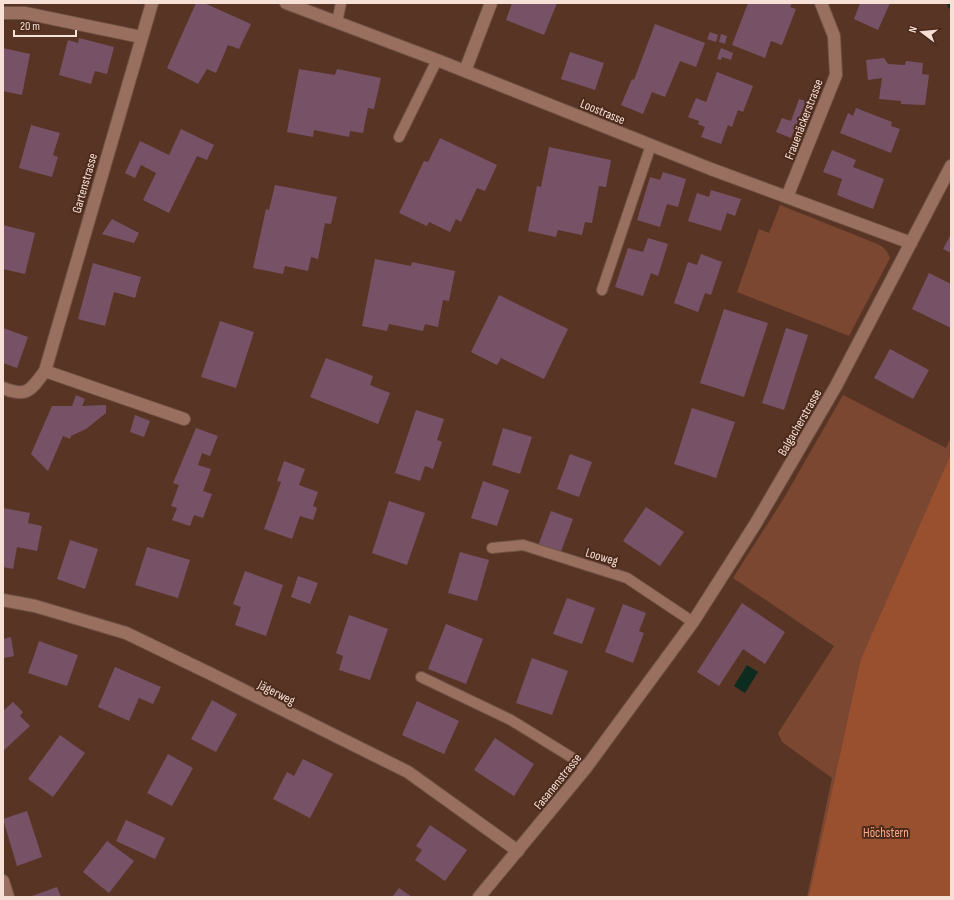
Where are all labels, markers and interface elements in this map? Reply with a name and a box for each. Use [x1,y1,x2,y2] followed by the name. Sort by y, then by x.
[14,12,76,38] scale bar
[902,12,942,52] north arrow
[20,19,40,34] text: 20 m
[906,25,920,34] text: N
[781,77,827,162] street label: Frauenäckerstrasse
[578,96,627,128] street label: Loostrasse
[69,151,101,215] street label: Gartenstrasse
[774,386,825,459] street label: Balgacherstrasse
[584,544,620,569] street label: Looweg
[254,676,298,709] street label: Jägerweg
[530,750,585,813] street label: Fasanenstrasse
[863,825,909,841] park label: Höchstern

